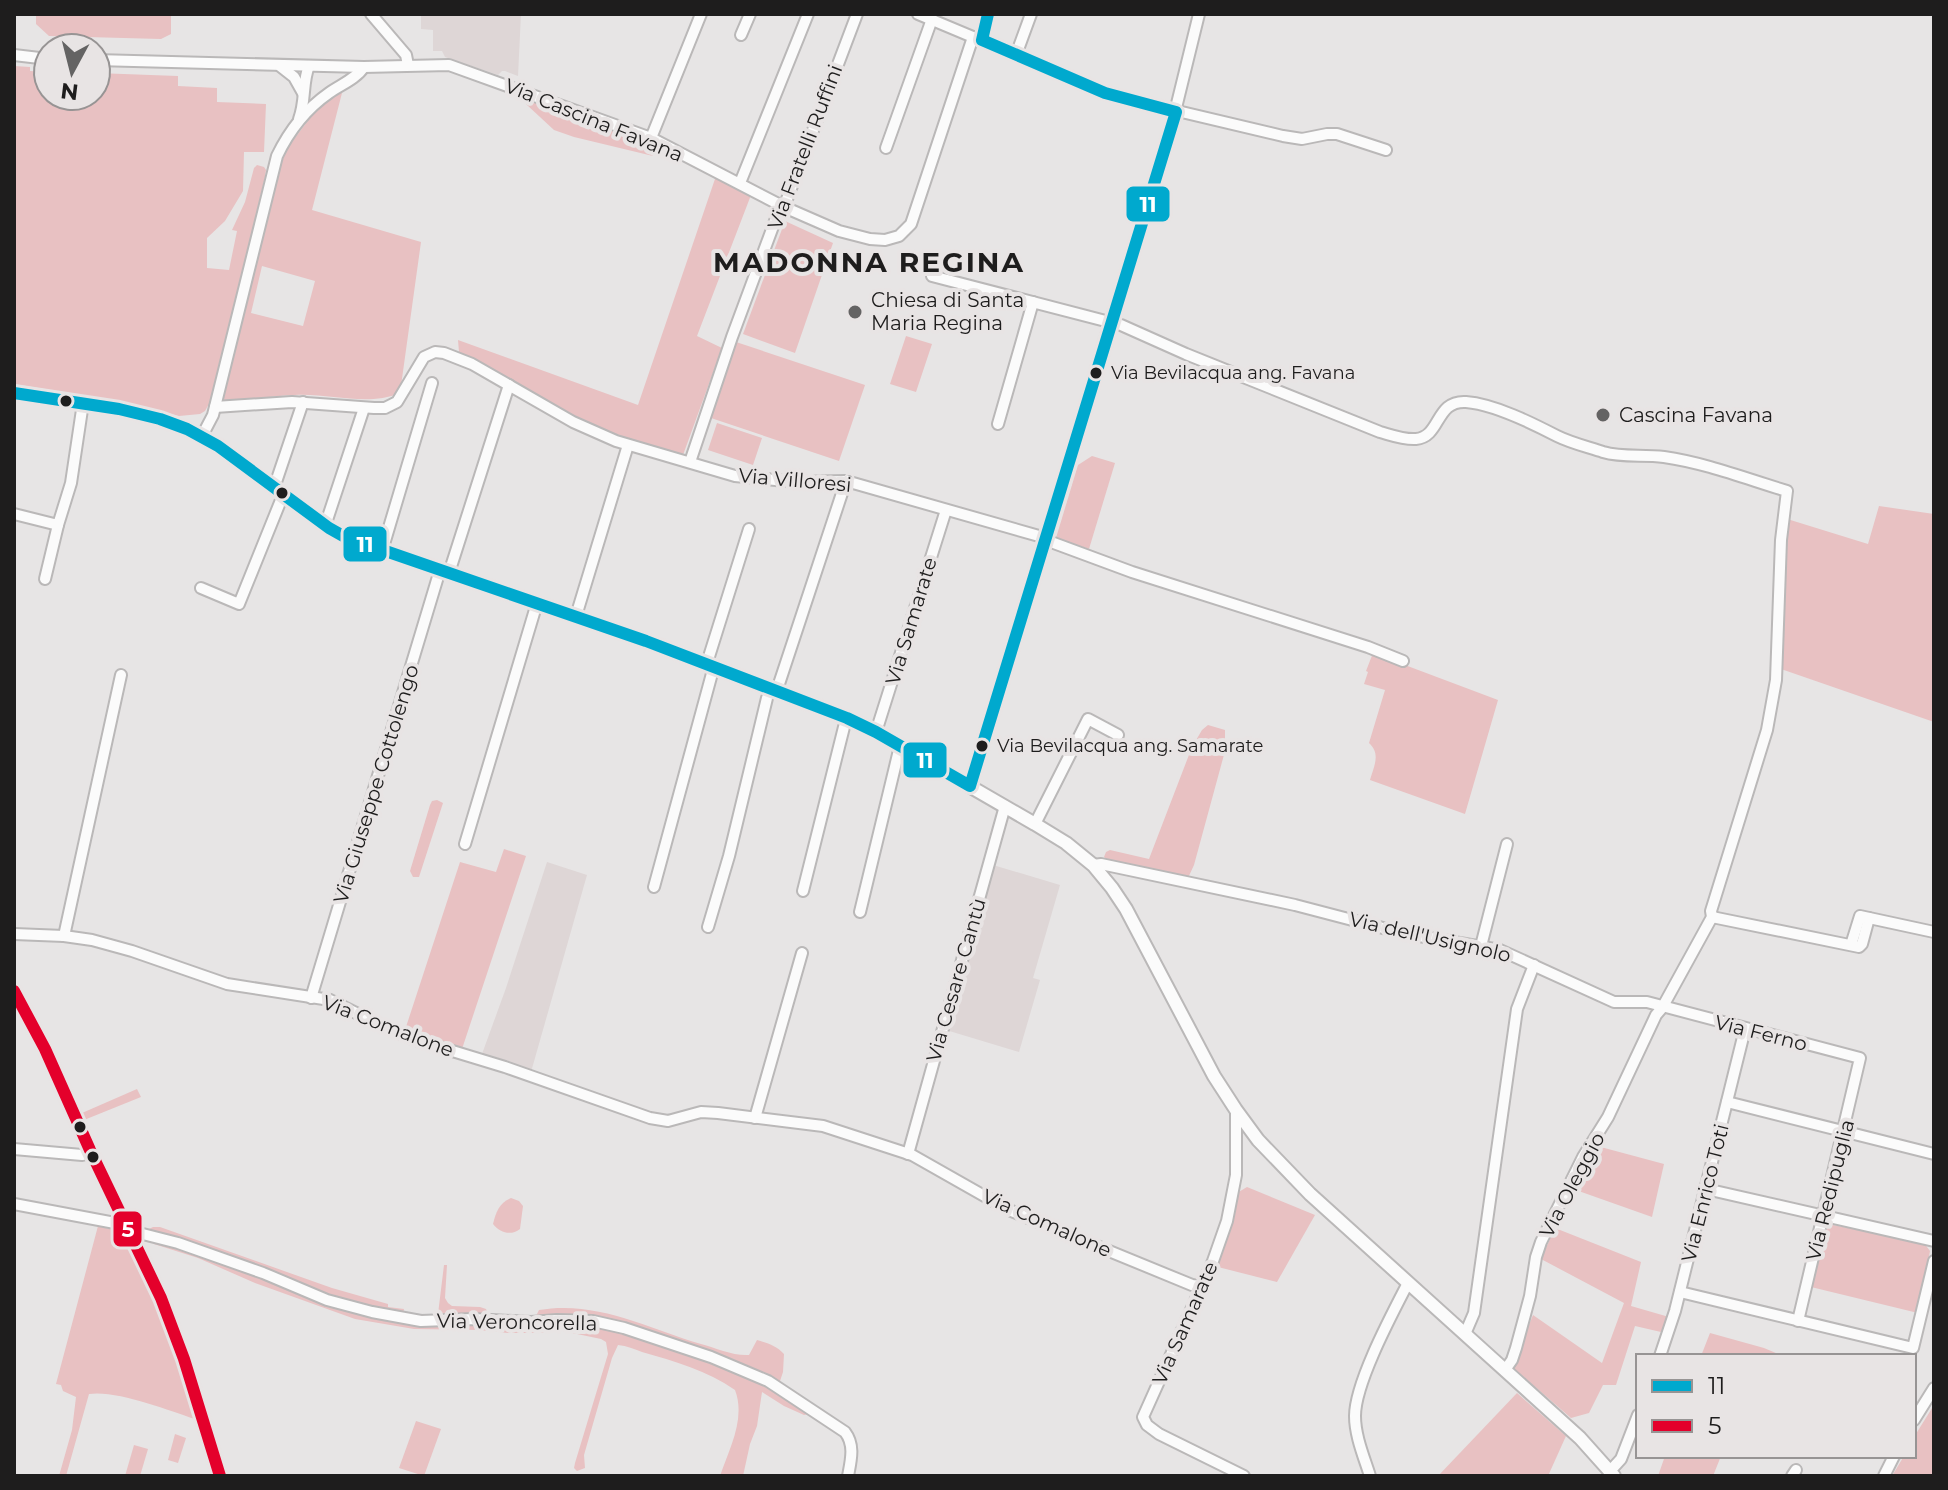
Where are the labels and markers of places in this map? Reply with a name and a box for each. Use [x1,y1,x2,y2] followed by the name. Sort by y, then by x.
[871,288,1024,335] place label: Chiesa di Santa Maria Regina
[846,303,864,321] marker: Chiesa di Santa Maria Regina
[1111,362,1355,384] place label: Via Bevilacqua ang. Favana
[1088,365,1104,381] marker: Via Bevilacqua ang. Favana
[58,393,74,409] unlabelled marker
[1619,403,1773,427] place label: Cascina Favana
[1594,406,1612,424] marker: Cascina Favana
[274,485,290,501] unlabelled marker
[997,735,1263,757] place label: Via Bevilacqua ang. Samarate
[974,738,990,754] marker: Via Bevilacqua ang. Samarate
[72,1119,88,1135] unlabelled marker
[85,1149,101,1165] unlabelled marker

